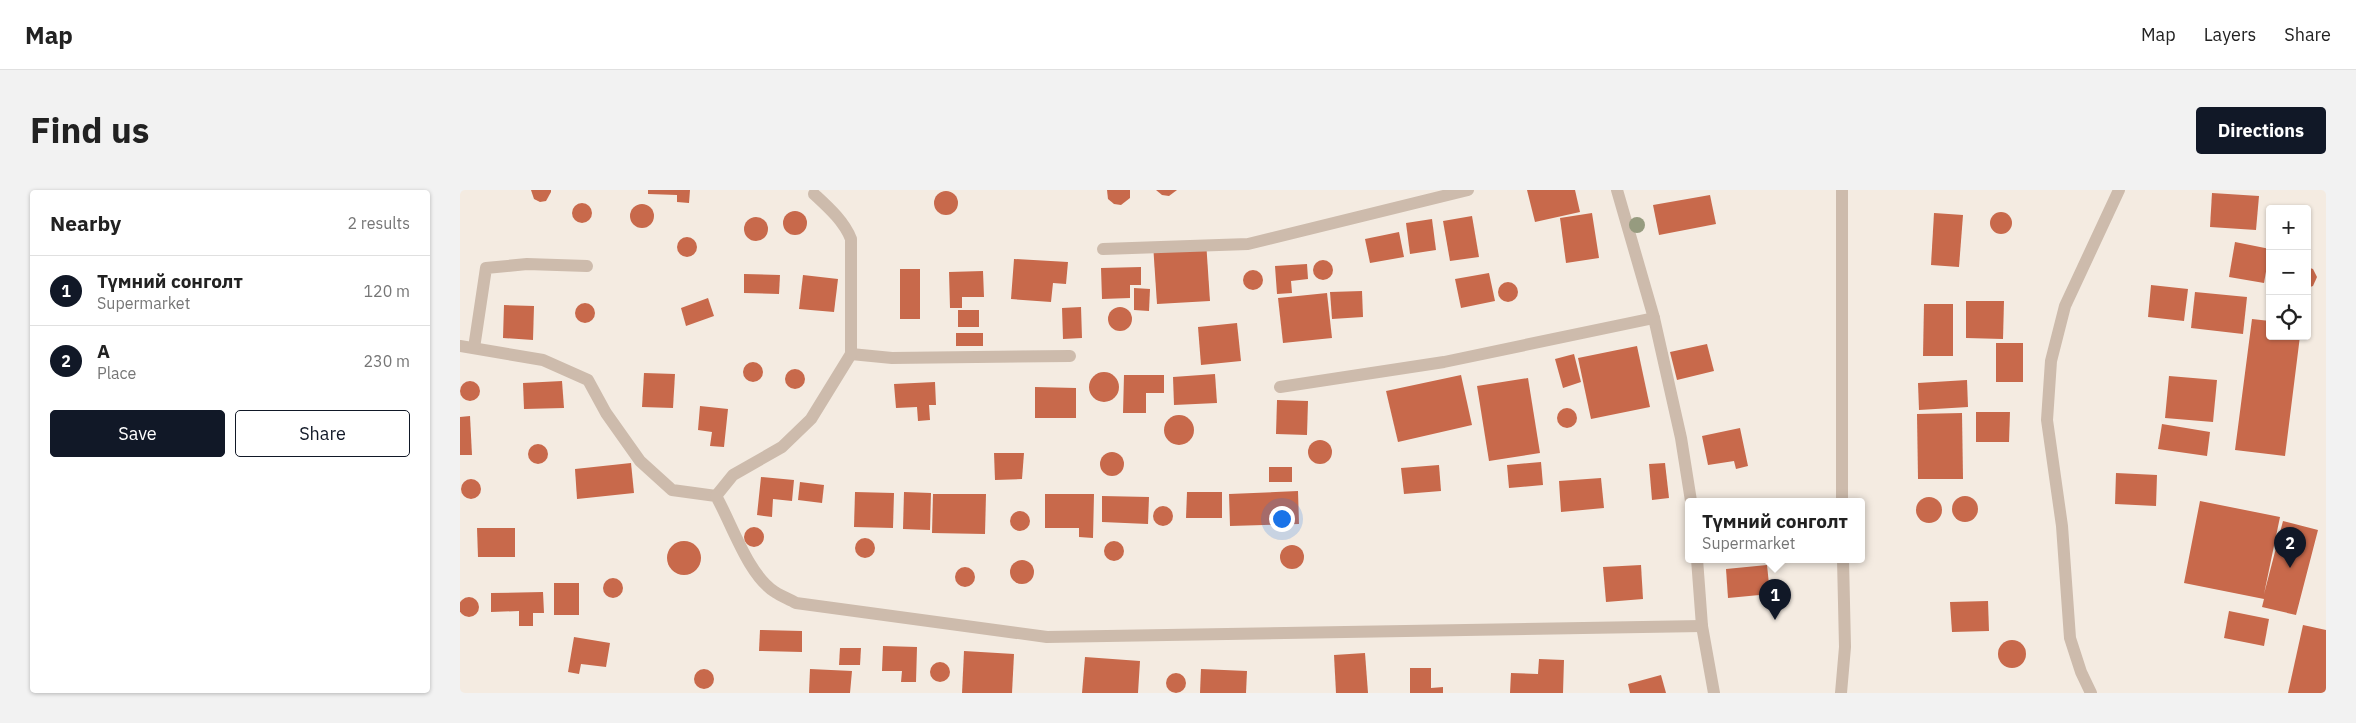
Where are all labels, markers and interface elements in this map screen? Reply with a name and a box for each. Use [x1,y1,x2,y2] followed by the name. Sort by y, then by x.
[25,19,73,51] text: Map
[2141,23,2176,46] text: Map
[2204,23,2256,46] text: Layers
[2284,23,2331,46] text: Share
[30,107,149,153] text: Find us
[2196,107,2326,154] button: Directions
[2266,205,2311,340] map controls
[2266,205,2311,250] button: +
[50,209,121,237] text: Nearby
[347,213,410,233] text: 2 results
[2266,250,2311,295] button: −
[97,269,243,293] text: Түмний сонголт
[61,281,71,301] text: 1
[363,281,410,301] text: 120 m
[97,293,190,313] text: Supermarket
[2266,295,2311,340] button: locate
[97,339,110,363] text: A
[61,351,71,371] text: 2
[363,351,410,371] text: 230 m
[97,363,136,383] text: Place
[50,410,225,457] button: Save
[235,410,410,457] button: Share
[1685,498,1865,563] popup
[1269,506,1295,532] your location
[1702,509,1848,533] text: Түмний сонголт
[2274,527,2306,568] pin: 2
[1702,533,1795,553] text: Supermarket
[1759,579,1791,620] pin: 1

